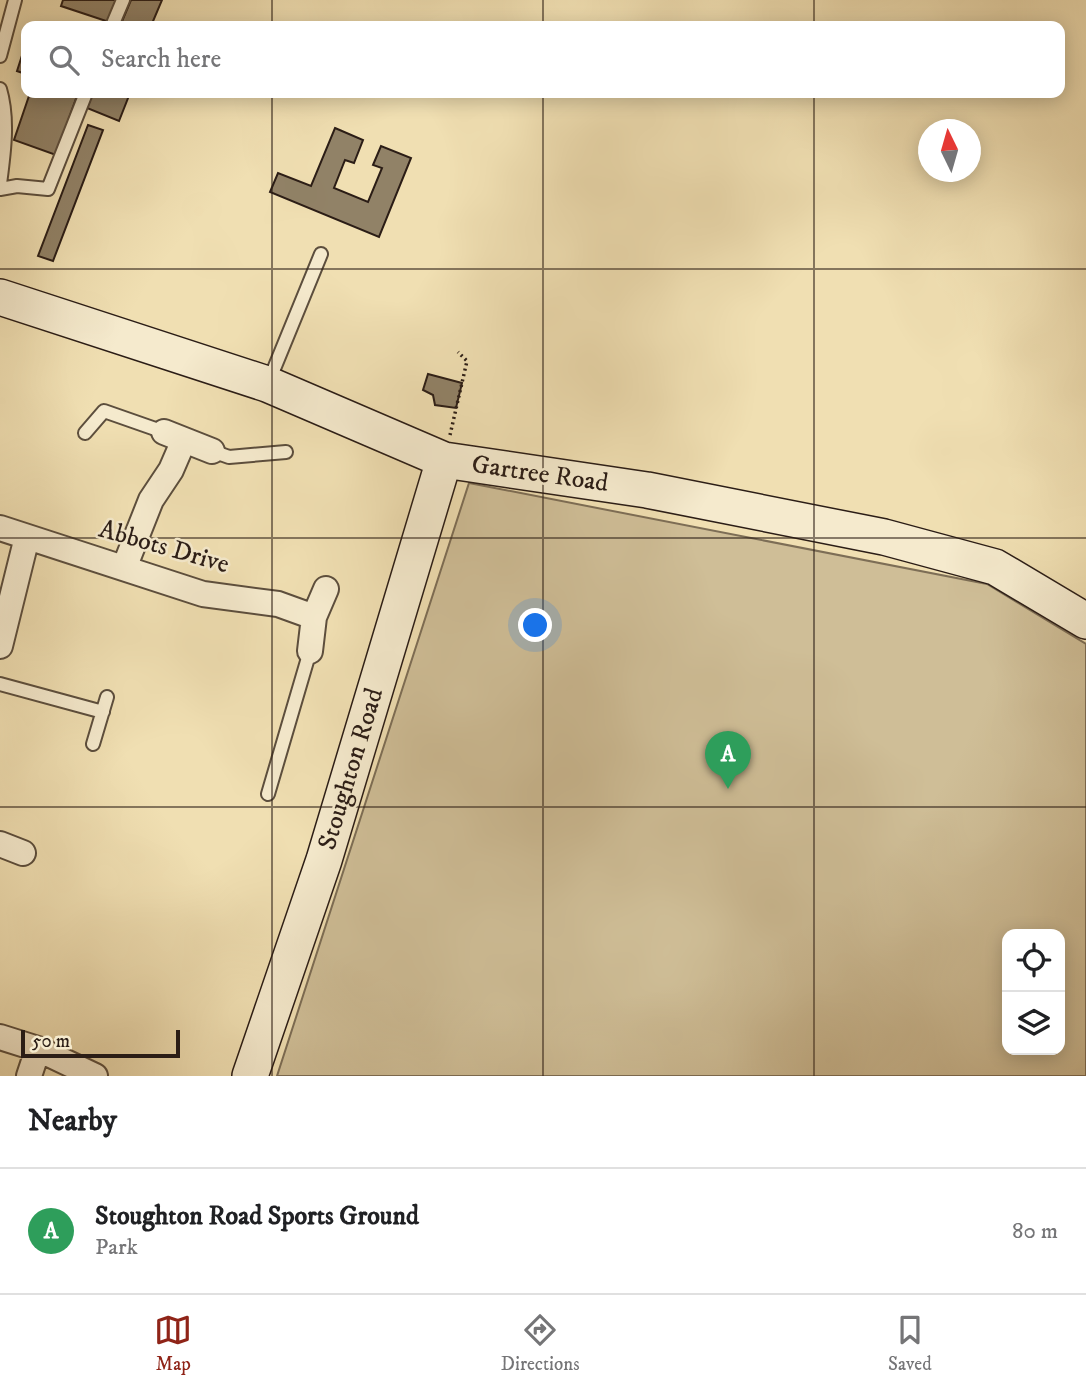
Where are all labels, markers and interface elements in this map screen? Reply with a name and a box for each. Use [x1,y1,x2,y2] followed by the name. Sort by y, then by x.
[21,21,1065,98] search box
[45,41,83,79] icon: search
[101,43,221,76] text: Search here
[918,119,981,182] north arrow
[469,448,611,500] street label: Gartree Road
[95,513,233,581] street label: Abbots Drive
[518,608,552,642] your location
[311,684,391,854] street label: Stoughton Road
[705,731,751,789] pin: A
[1002,929,1065,1055] map controls
[1002,929,1065,992] button: locate
[1002,992,1065,1055] button: layers
[21,1027,180,1059] scale bar
[32,1030,70,1053] text: 50 m
[28,1103,117,1140] text: Nearby
[95,1200,419,1233] text: Stoughton Road Sports Ground
[44,1217,58,1246] text: A
[1012,1217,1058,1246] text: 80 m
[95,1233,138,1262] text: Park
[154,1311,192,1376] tab: Map
[501,1311,580,1376] tab: Directions
[888,1311,932,1376] tab: Saved

